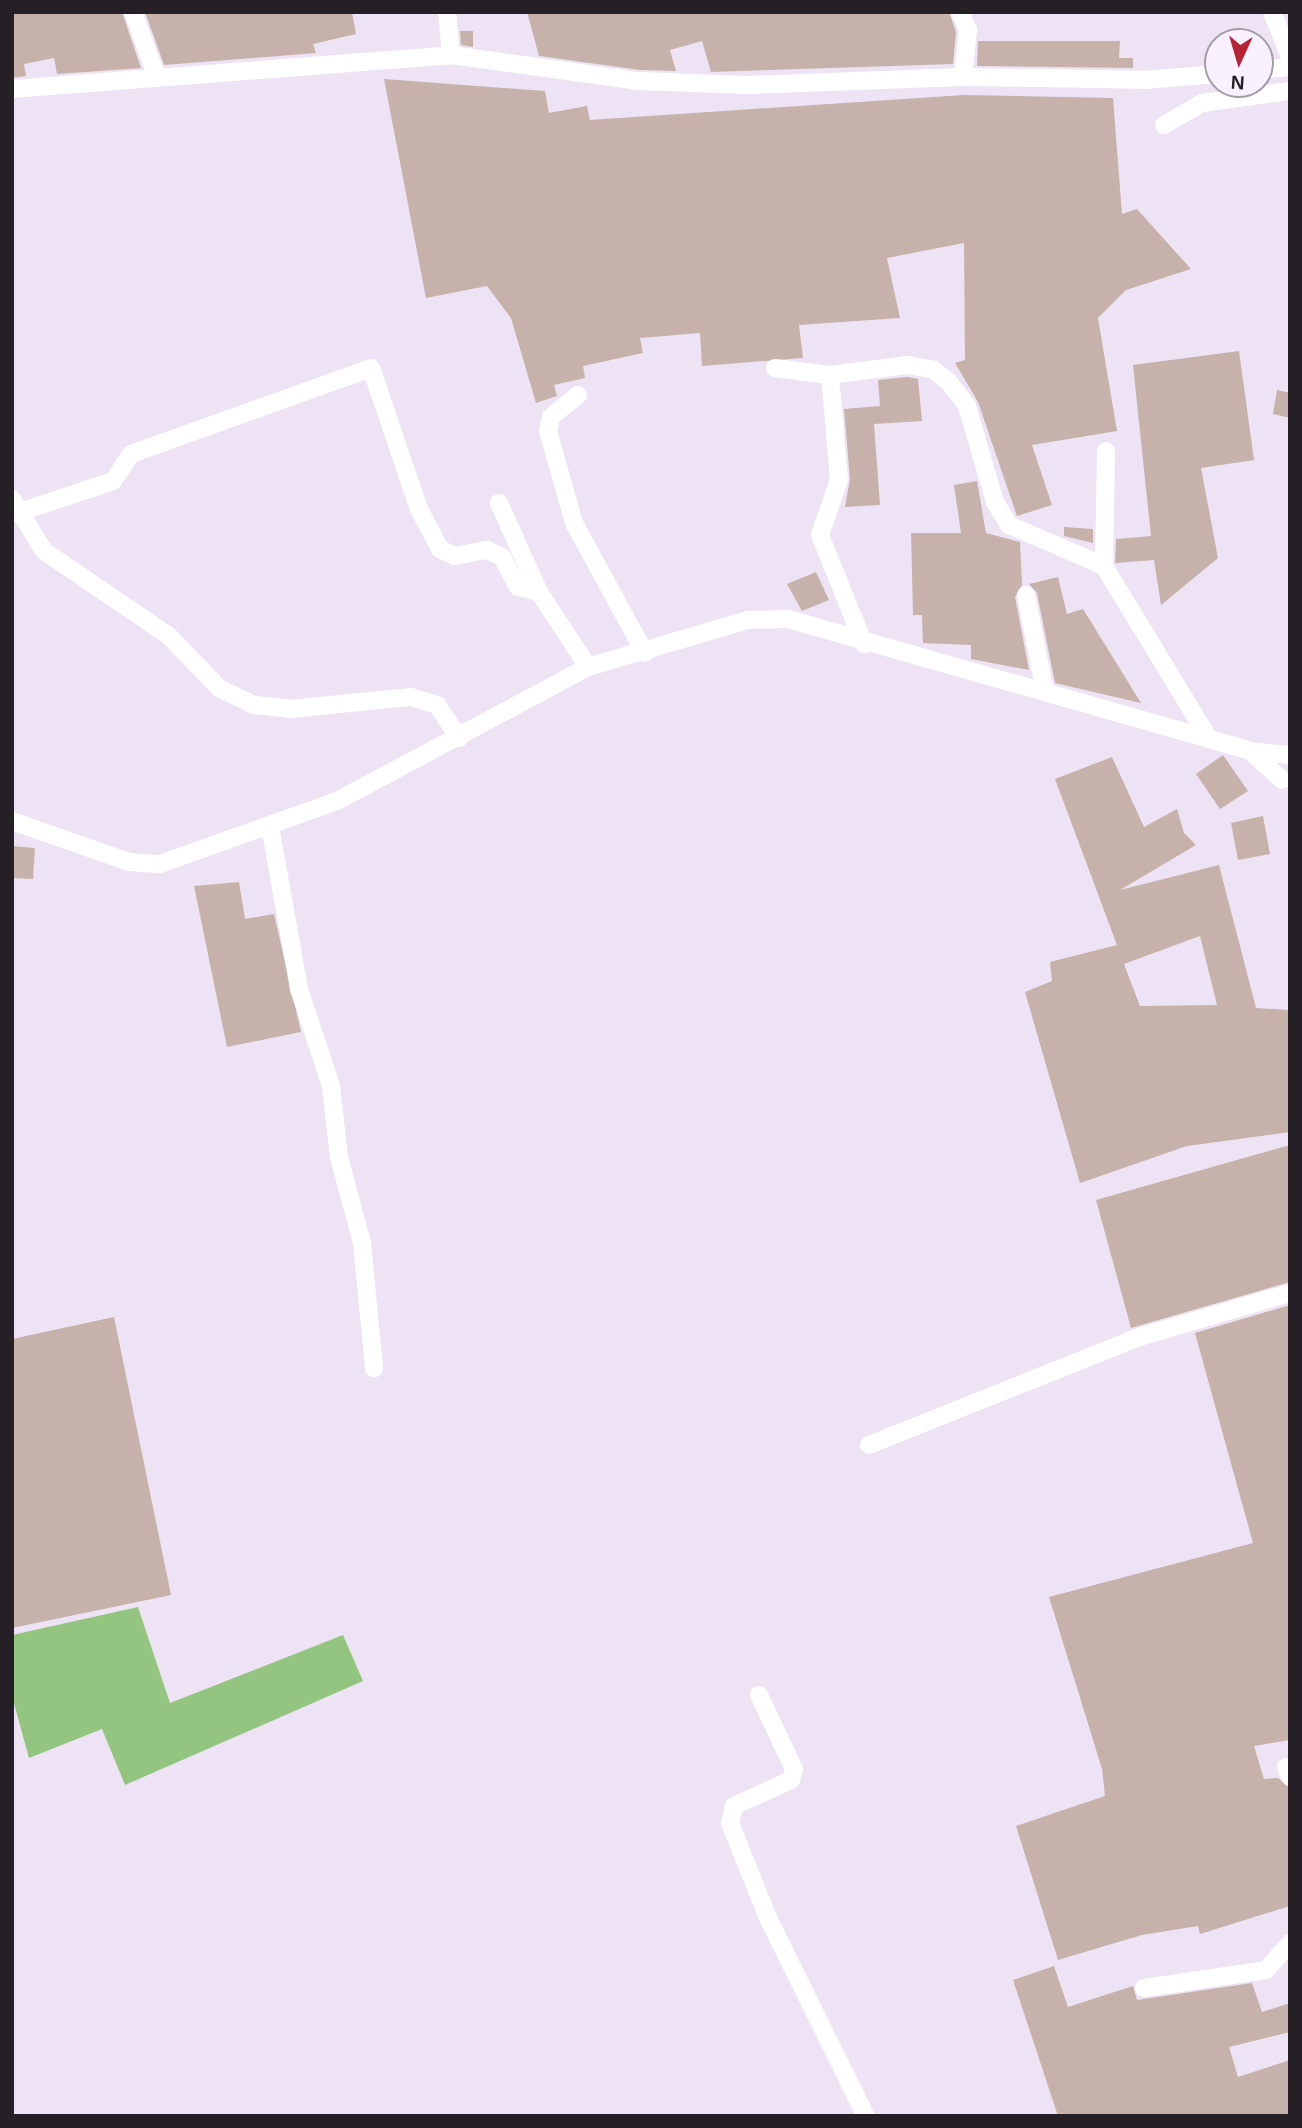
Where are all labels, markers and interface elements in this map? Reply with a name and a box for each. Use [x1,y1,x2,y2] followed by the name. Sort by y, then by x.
[1204,28,1274,98] north arrow
[1230,71,1245,93] text: N

